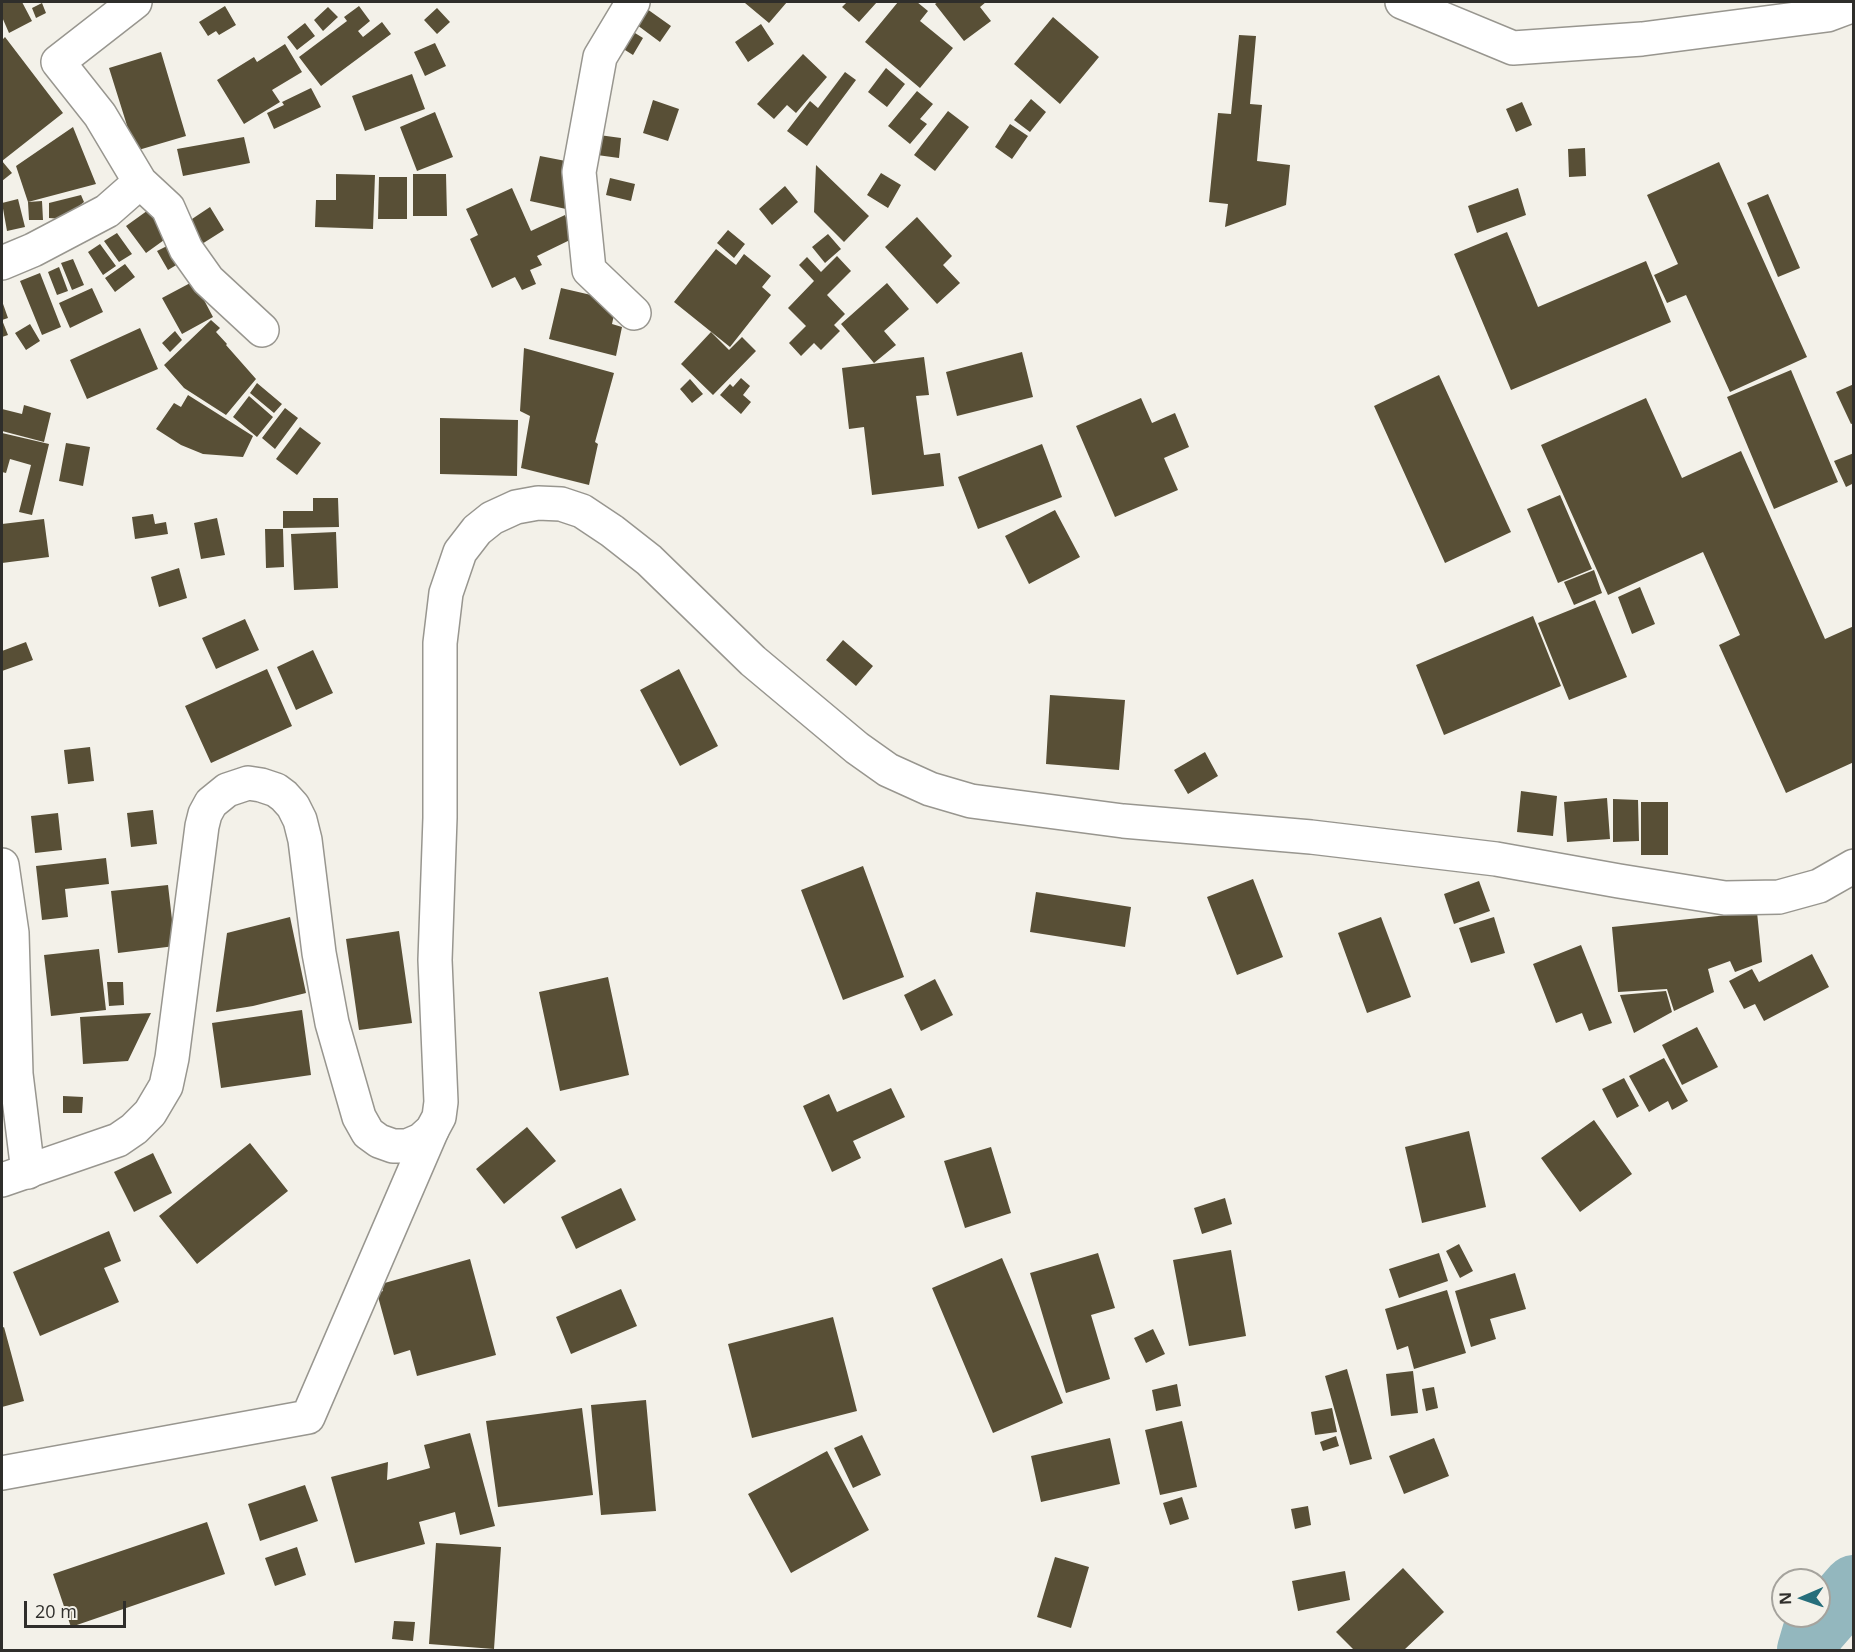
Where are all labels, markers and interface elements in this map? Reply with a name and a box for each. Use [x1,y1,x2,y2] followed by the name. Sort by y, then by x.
[1771,1568,1831,1628] north arrow
[27,1589,129,1627] scale bar
[1774,1592,1796,1605] text: N
[35,1599,77,1623] text: 20 m

